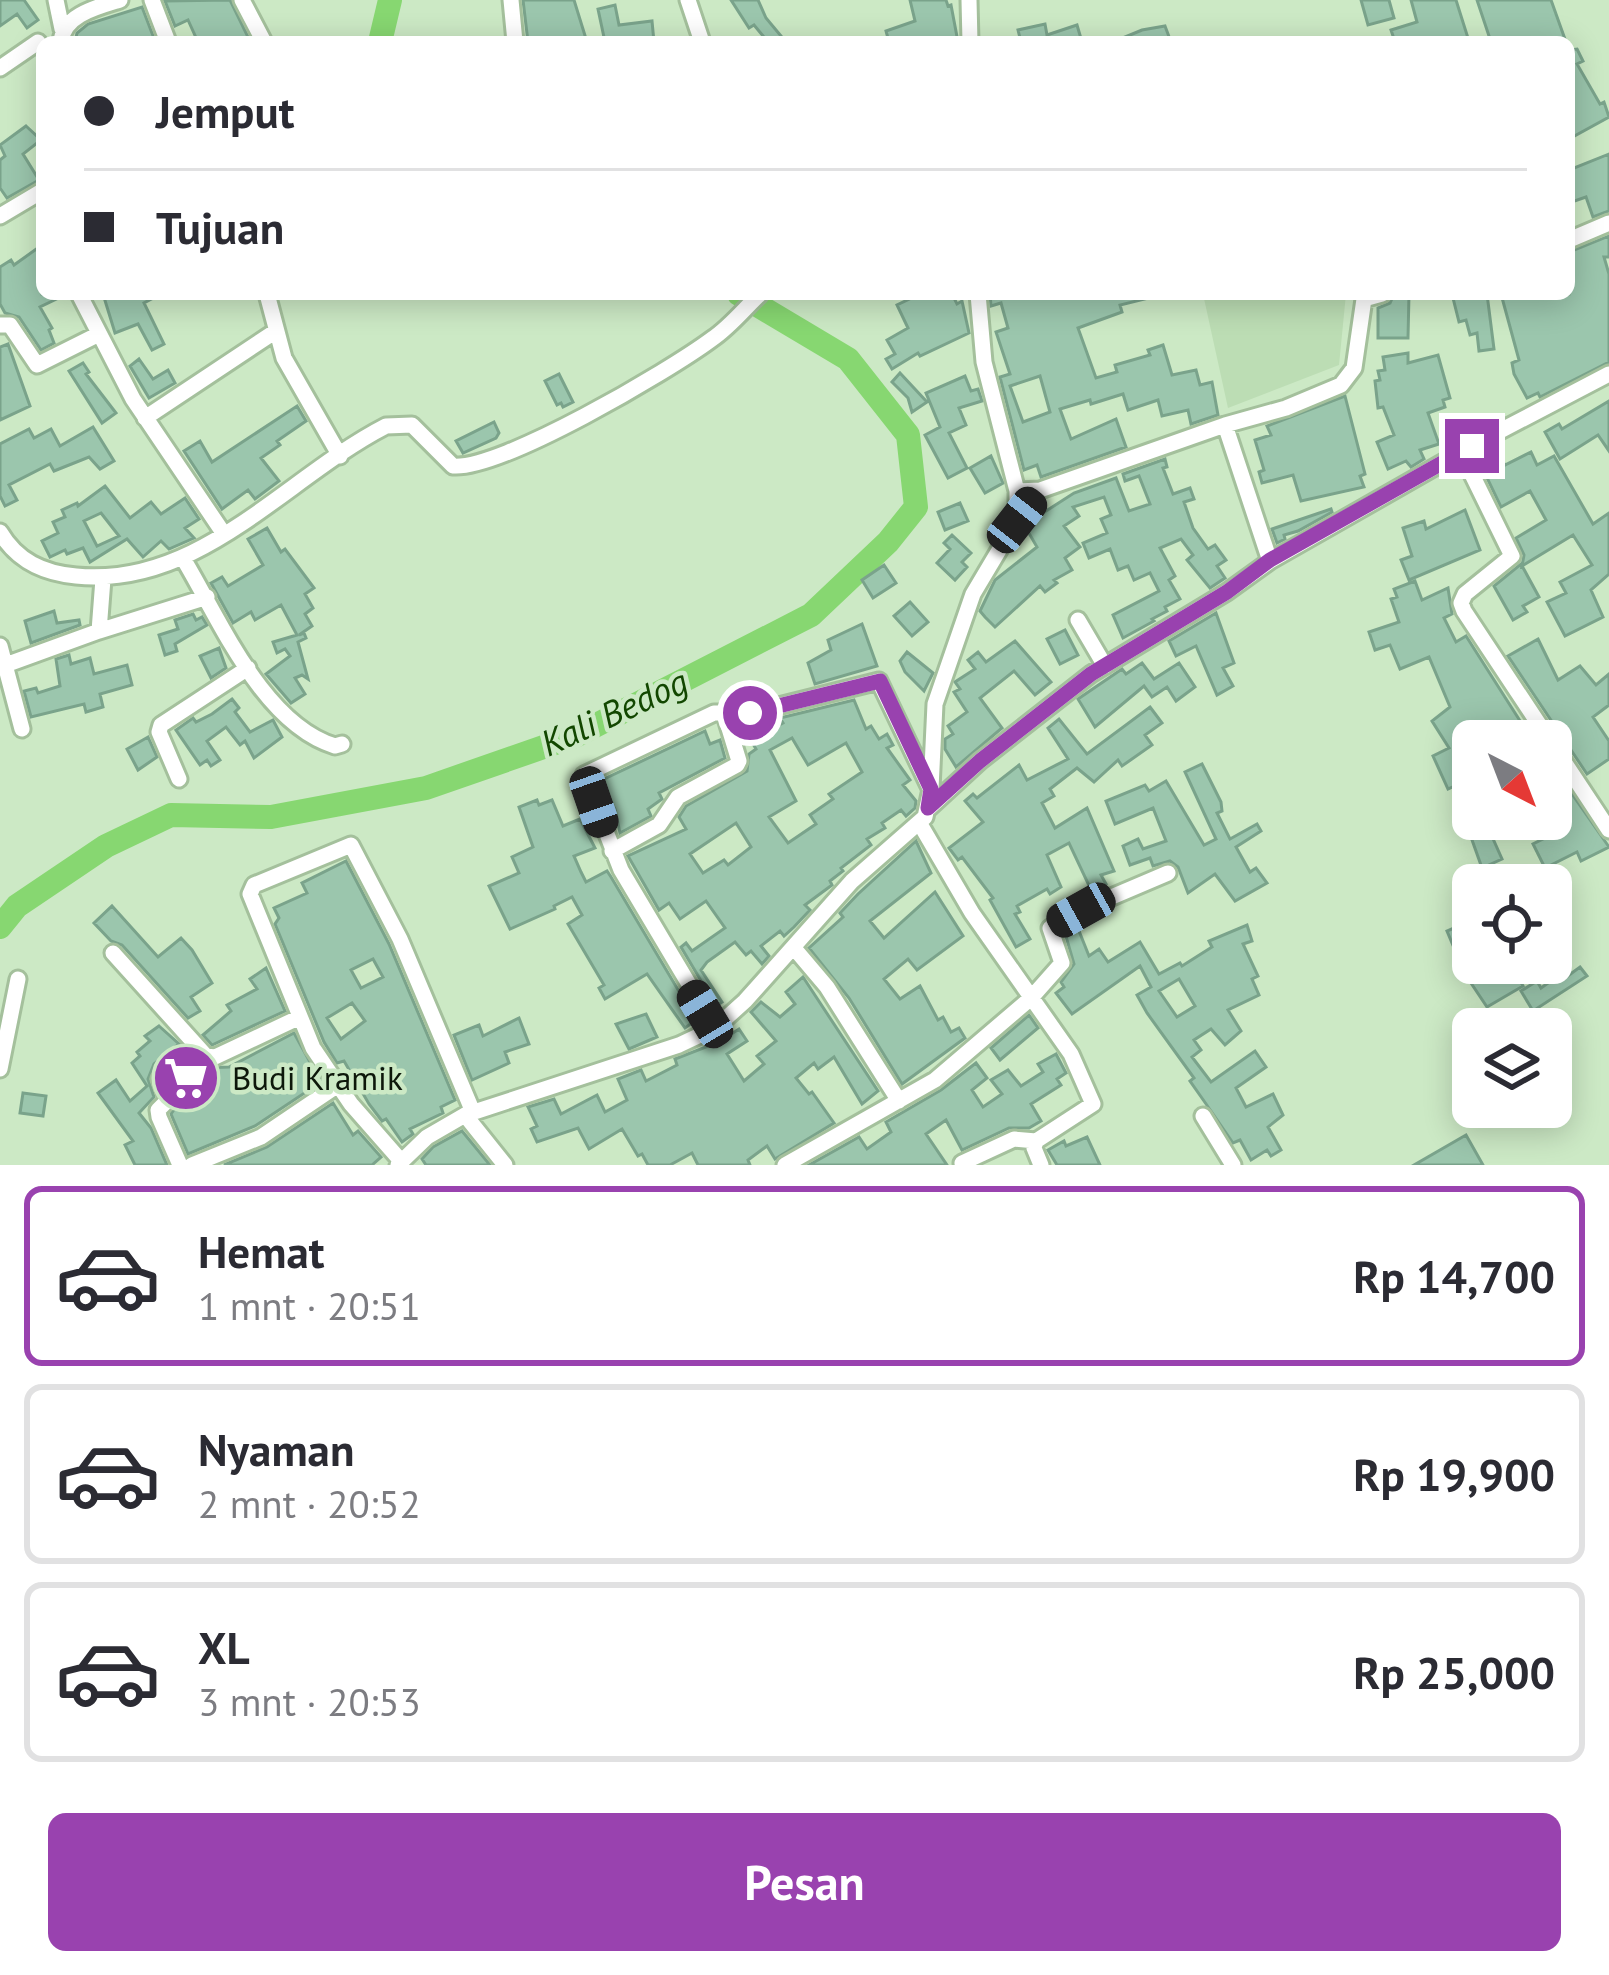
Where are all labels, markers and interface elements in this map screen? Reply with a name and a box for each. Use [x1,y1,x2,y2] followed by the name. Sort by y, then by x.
[156,82,294,140] text: Jemput
[156,198,284,256] text: Tujuan
[1445,419,1499,473] route end
[981,481,1053,559] car
[533,657,695,766] water label: Kali Bedog
[723,686,777,740] route start
[1452,720,1572,840] north arrow
[1452,720,1572,1128] map controls
[565,762,623,842] car
[1452,864,1572,984] button: locate
[1041,877,1121,943] car
[671,974,739,1054] car
[1452,1008,1572,1128] button: layers
[151,1043,221,1113] supermarket icon: Budi Kramik
[232,1056,403,1099] place label: Budi Kramik
[54,1222,162,1330] icon: car
[198,1222,324,1280] text: Hemat
[1353,1247,1555,1305] text: Rp 14,700
[198,1280,421,1331] text: 1 mnt · 20:51
[54,1420,162,1528] icon: car
[198,1420,354,1478] text: Nyaman
[1353,1445,1555,1503] text: Rp 19,900
[198,1478,421,1529] text: 2 mnt · 20:52
[54,1618,162,1726] icon: car
[198,1618,250,1676] text: XL
[1353,1643,1555,1701] text: Rp 25,000
[198,1676,421,1727] text: 3 mnt · 20:53
[48,1813,1561,1951] button: Pesan

